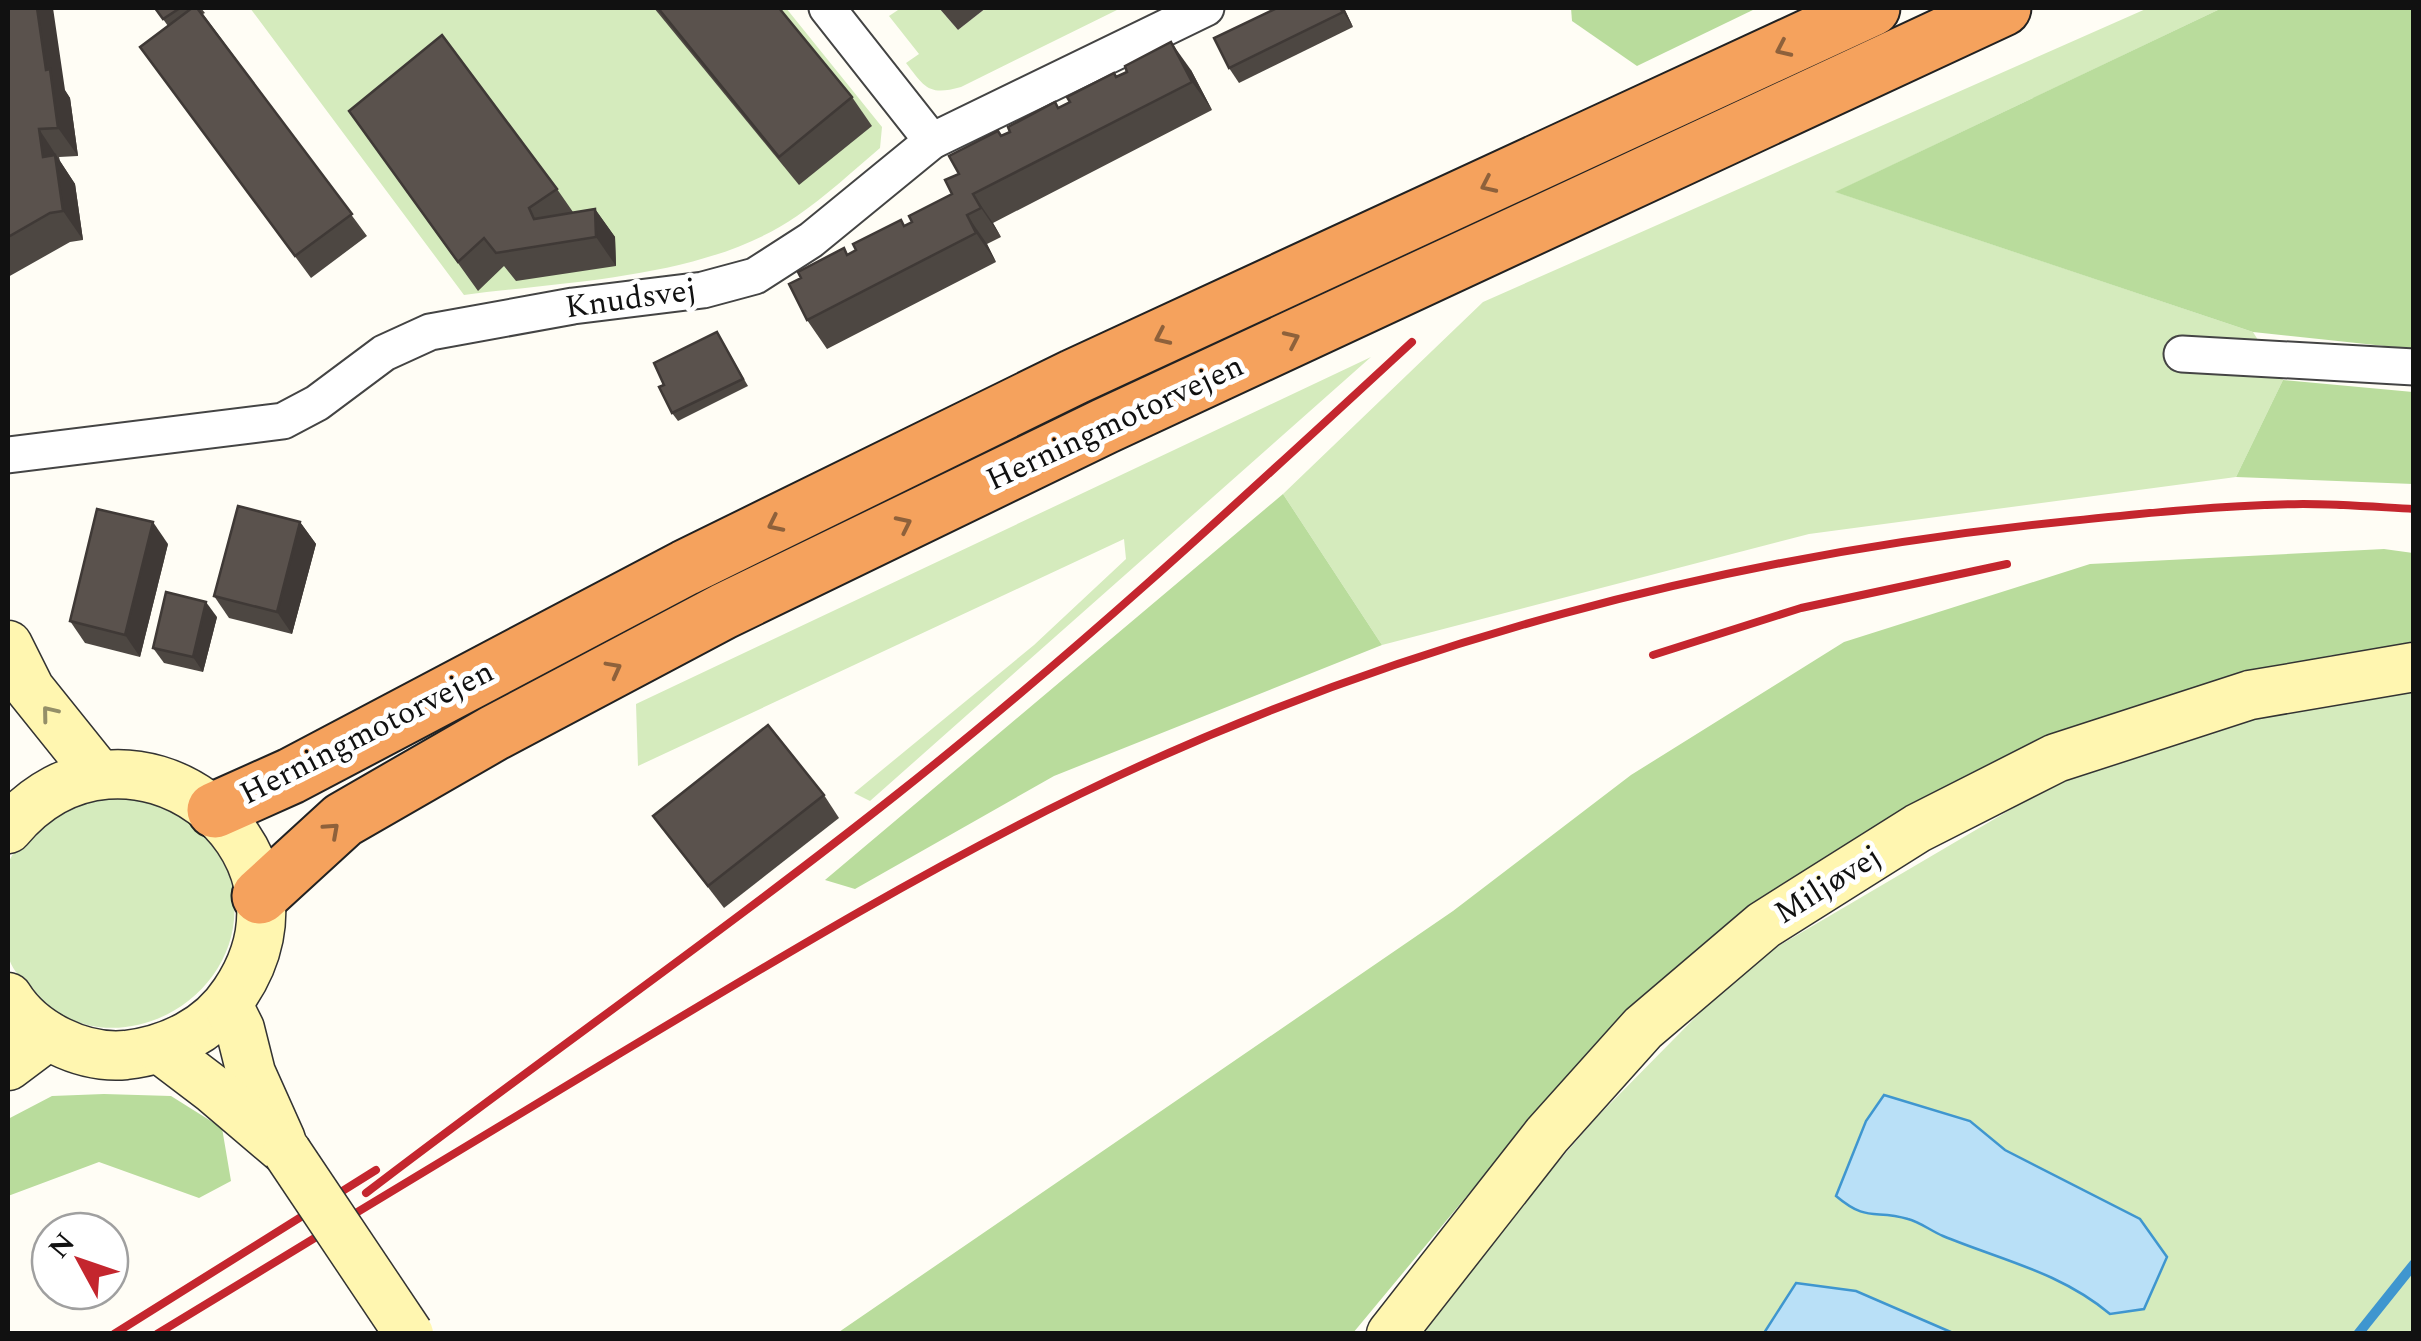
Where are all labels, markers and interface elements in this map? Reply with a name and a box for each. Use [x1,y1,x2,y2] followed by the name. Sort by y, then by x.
[1775,36,1793,56] one-way arrow
[1481,173,1499,193] one-way arrow
[562,266,700,332] street label: Knudsvej
[1154,324,1172,344] one-way arrow
[1282,331,1300,351] one-way arrow
[978,342,1252,504] street label: Herningmotorvejen
[767,512,785,531] one-way arrow
[894,516,912,536] one-way arrow
[231,648,503,818] street label: Herningmotorvejen
[603,662,621,682] one-way arrow
[43,706,61,724] one-way arrow
[320,824,339,842] one-way arrow
[1765,833,1891,937] street label: Miljøvej
[30,1211,130,1311] north arrow
[38,1223,86,1268] text: N

